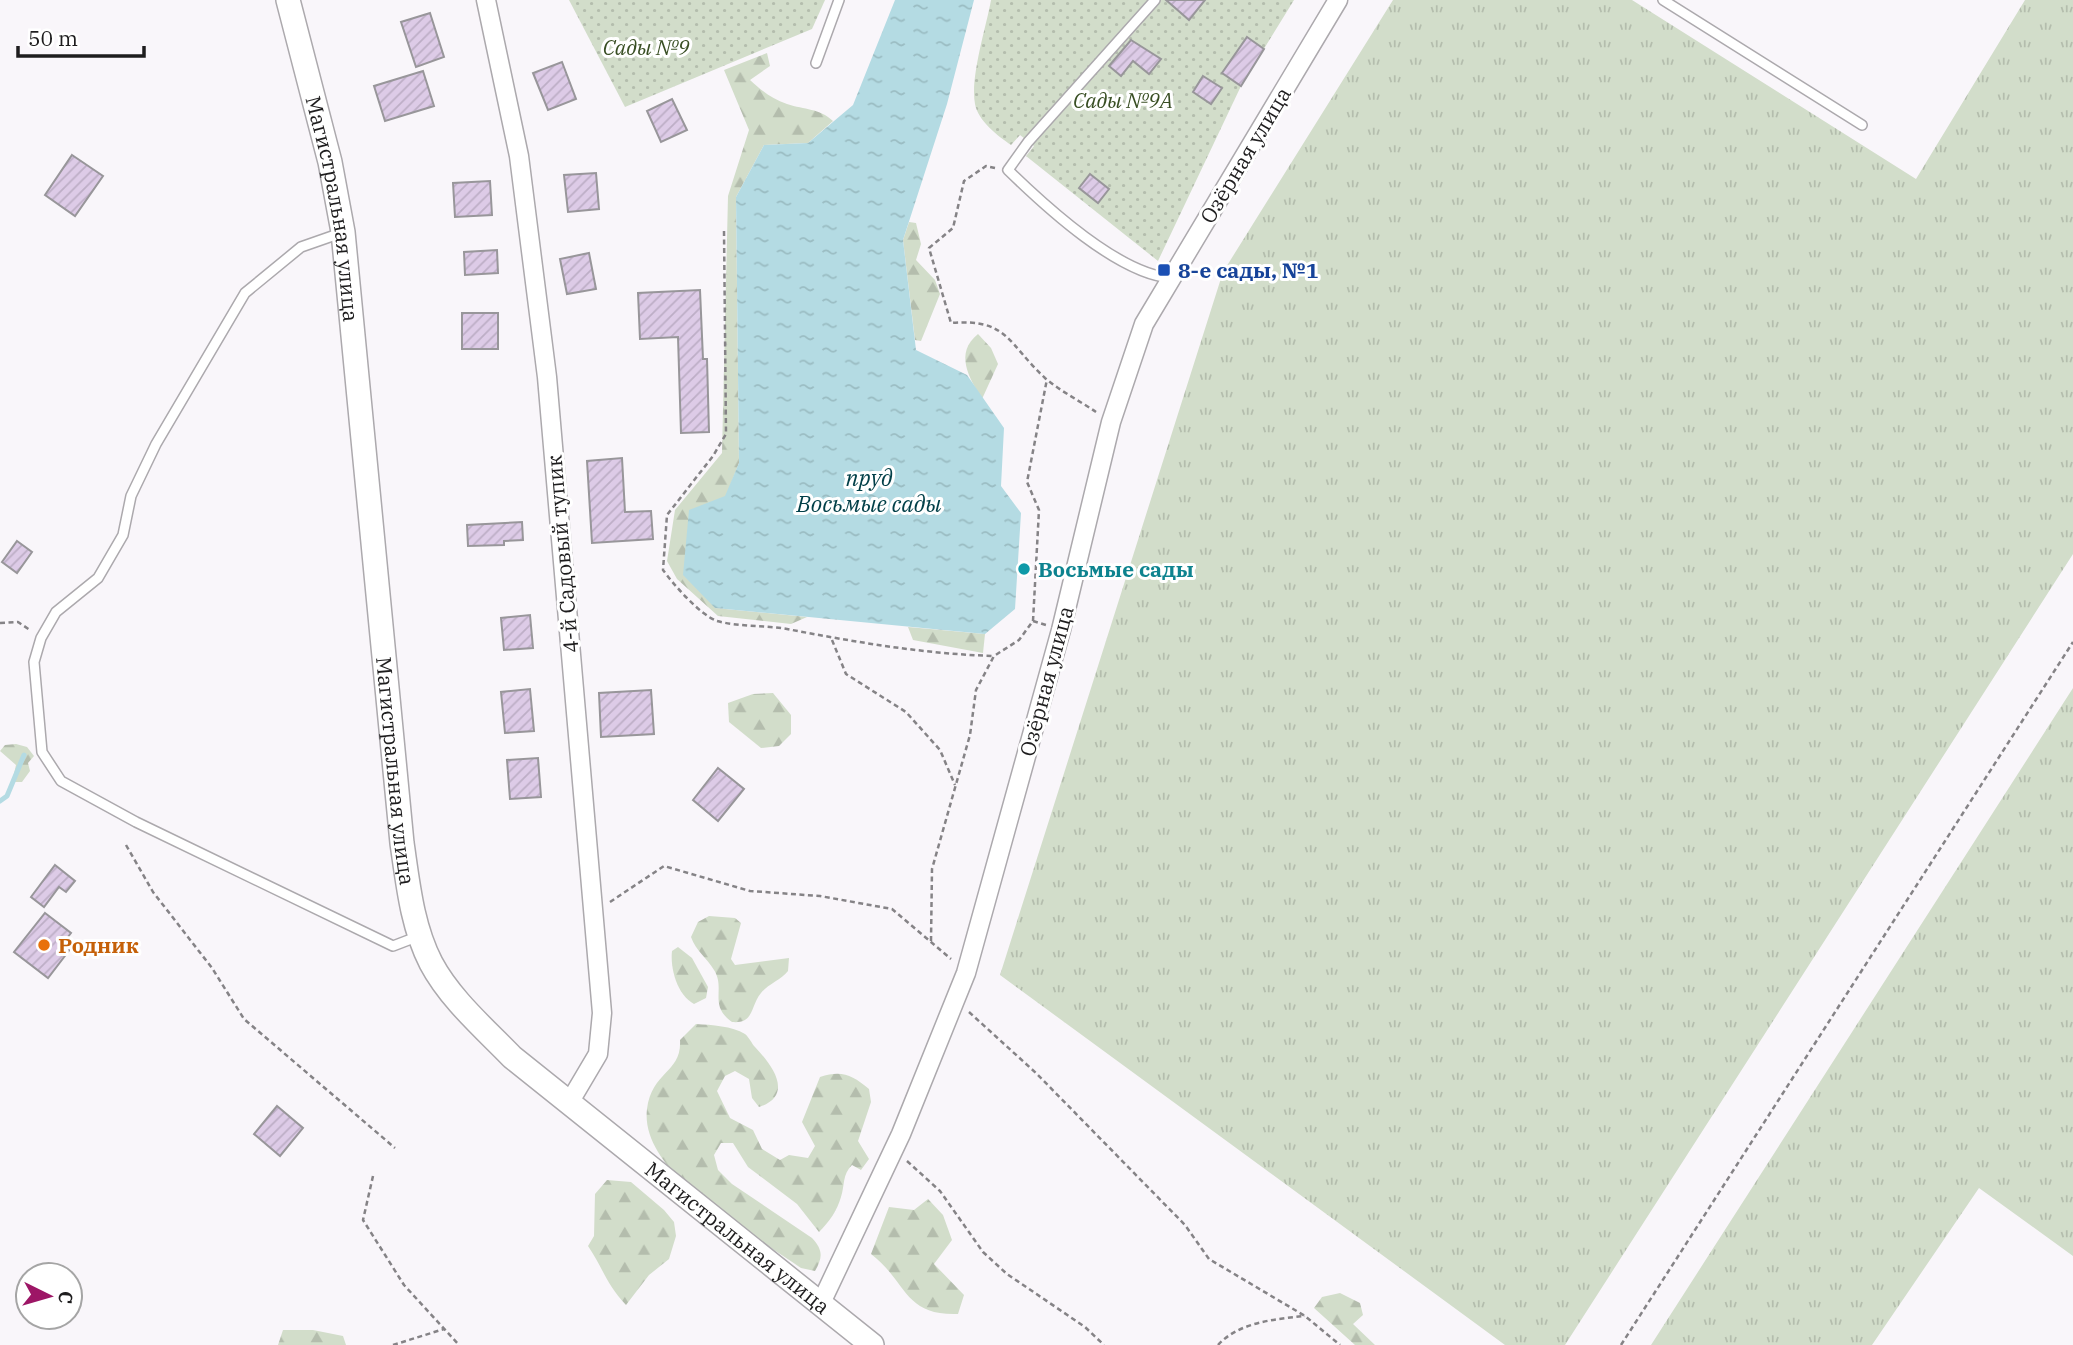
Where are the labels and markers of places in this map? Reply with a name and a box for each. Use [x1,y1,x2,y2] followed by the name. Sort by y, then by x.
[1178,256,1319,284] place label: 8-е сады, №1
[1156,262,1172,278] marker: 8-е сады, №1
[1038,555,1194,583] place label: Восьмые сады
[1016,561,1032,577] marker: Восьмые сады
[58,931,139,959] place label: Родник
[36,937,52,953] marker: Родник

